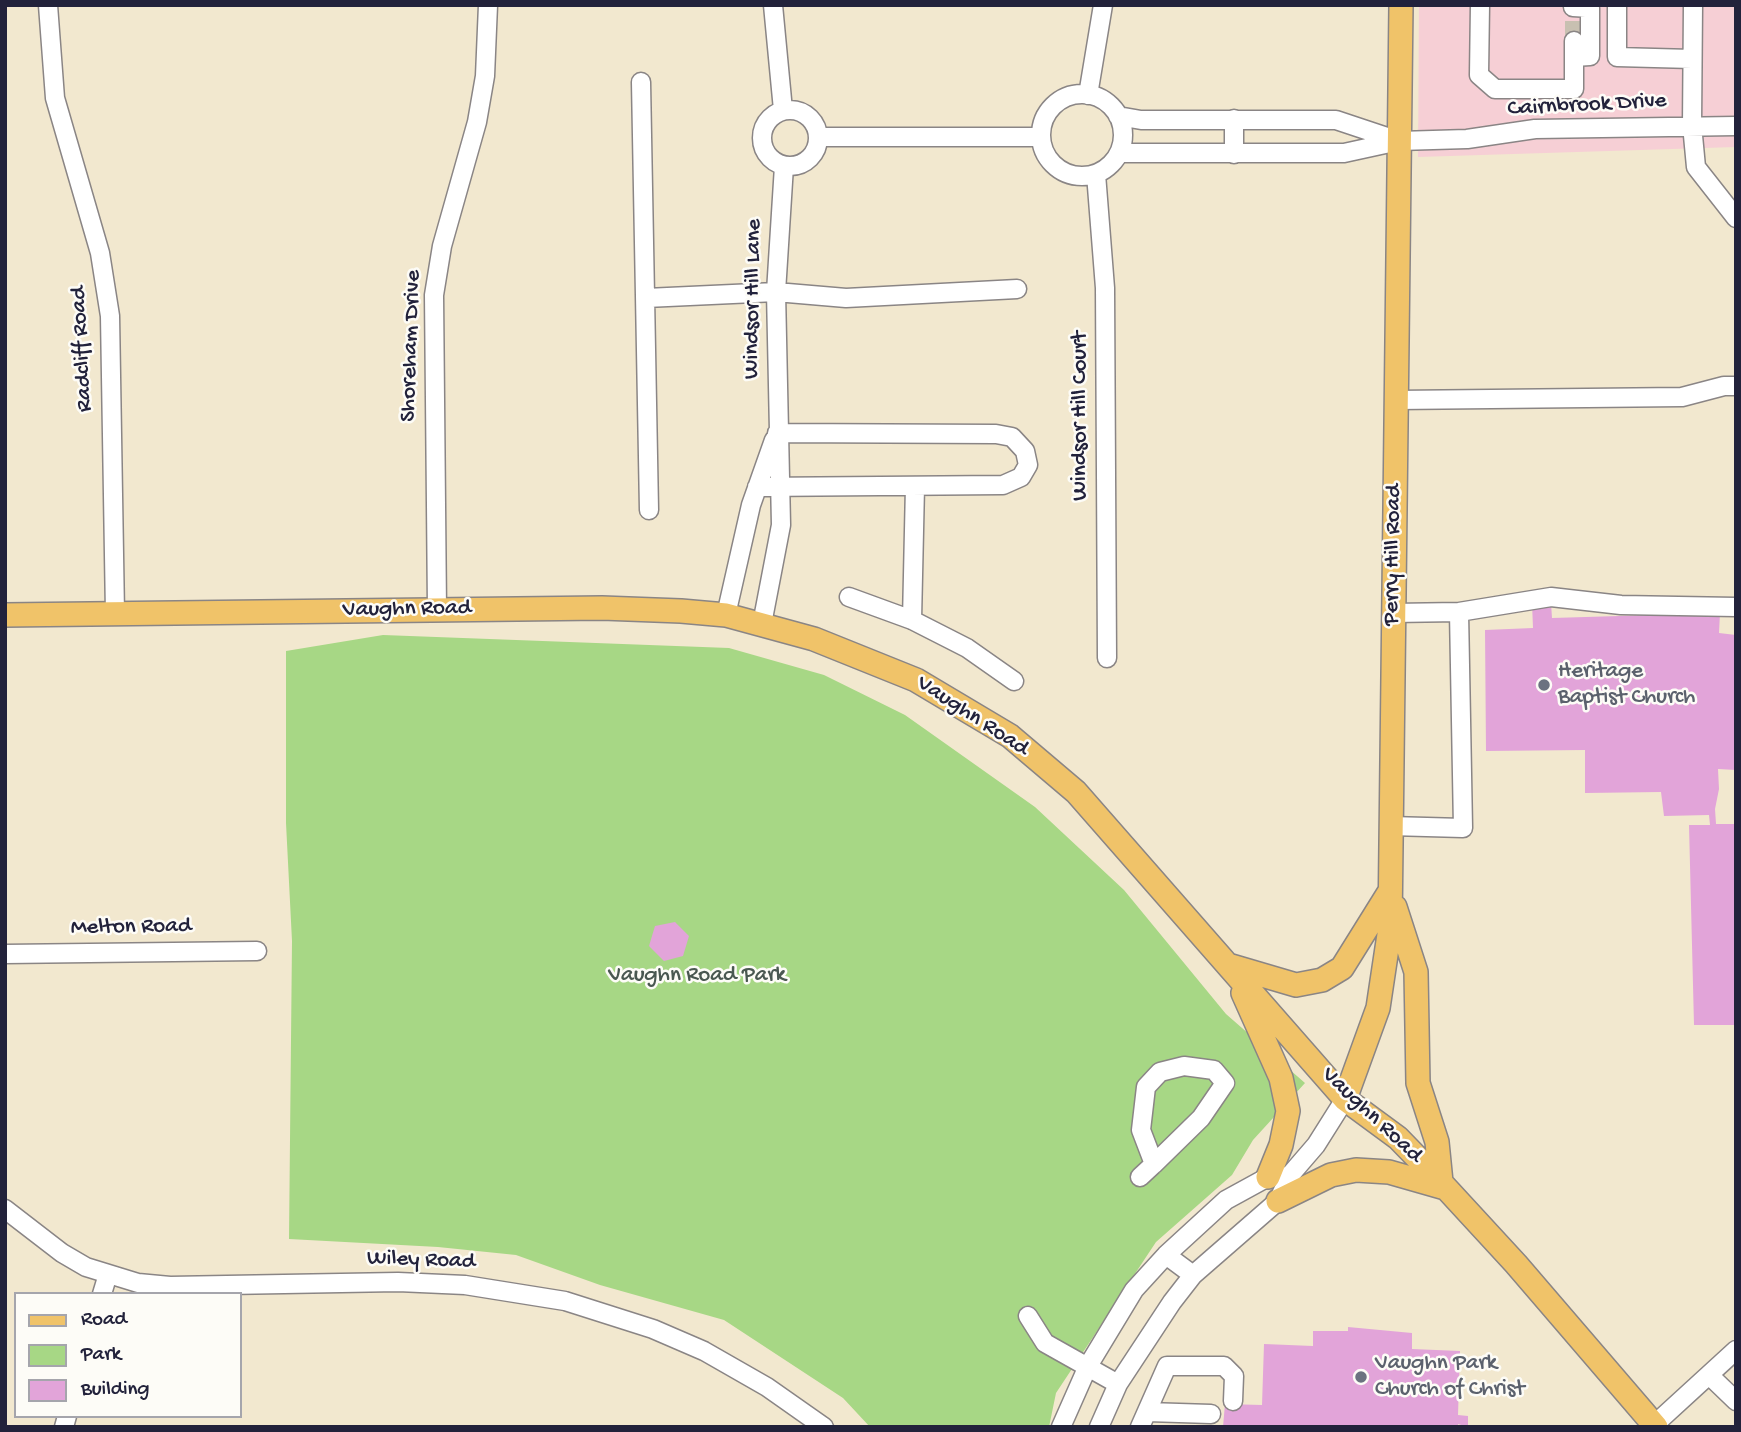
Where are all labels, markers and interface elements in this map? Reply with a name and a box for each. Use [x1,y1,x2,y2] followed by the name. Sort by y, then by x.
[1507,88,1667,124] street label: Cairnbrook Drive
[739,218,769,380] street label: Windsor Hill Lane
[396,270,428,422] street label: Shoreham Drive
[66,285,100,413] street label: Radcliff Road
[1067,331,1095,501] street label: Windsor Hill Court
[1379,484,1409,626] street label: Perry Hill Road
[343,595,471,625] street label: Vaughn Road
[1558,658,1695,712] place label: Heritage Baptist Church
[911,670,1033,764] street label: Vaughn Road
[1536,677,1552,693] marker: Heritage Baptist Church
[70,913,192,943] street label: Melton Road
[608,962,786,990] park label: Vaughn Road Park
[1315,1062,1427,1170] street label: Vaughn Road
[366,1245,476,1277] street label: Wiley Road
[14,1292,242,1418] legend
[81,1308,127,1333] text: Road
[81,1343,121,1368] text: Park
[1375,1350,1525,1404] place label: Vaughn Park Church of Christ
[1353,1369,1369,1385] marker: Vaughn Park Church of Christ
[81,1378,150,1403] text: Building

